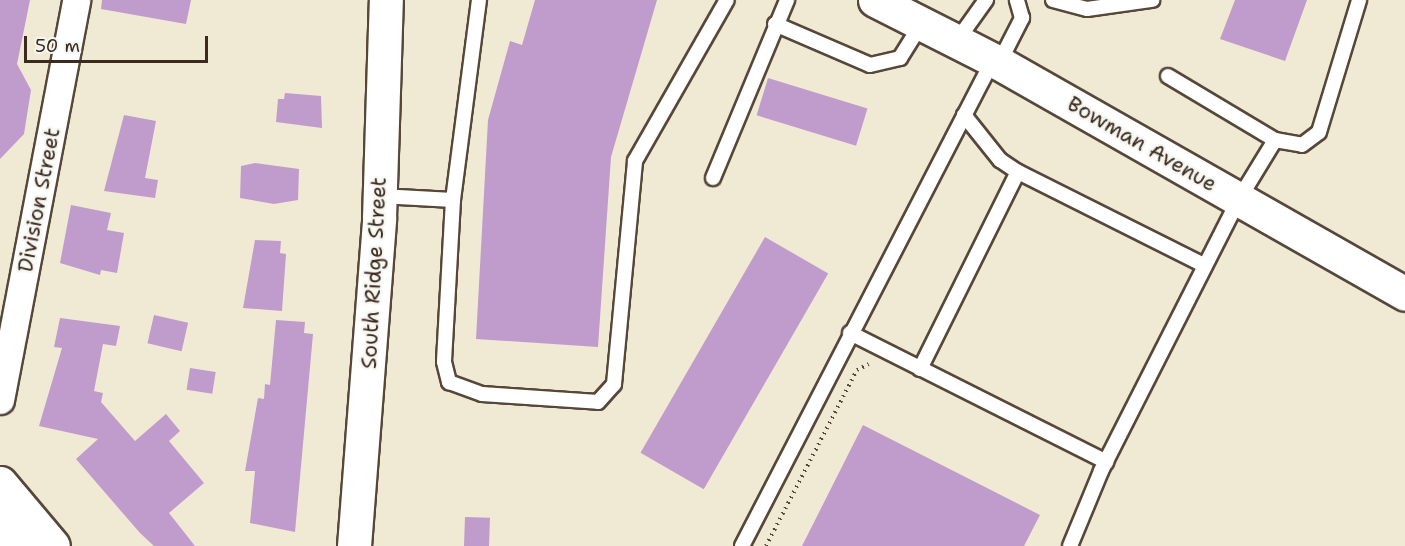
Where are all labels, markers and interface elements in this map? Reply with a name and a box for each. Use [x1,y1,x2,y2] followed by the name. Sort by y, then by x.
[27,24,212,62] scale bar
[35,34,80,58] text: 50 m
[1063,91,1221,197] street label: Bowman Avenue
[13,126,65,274] street label: Division Street
[356,176,392,370] street label: South Ridge Street

